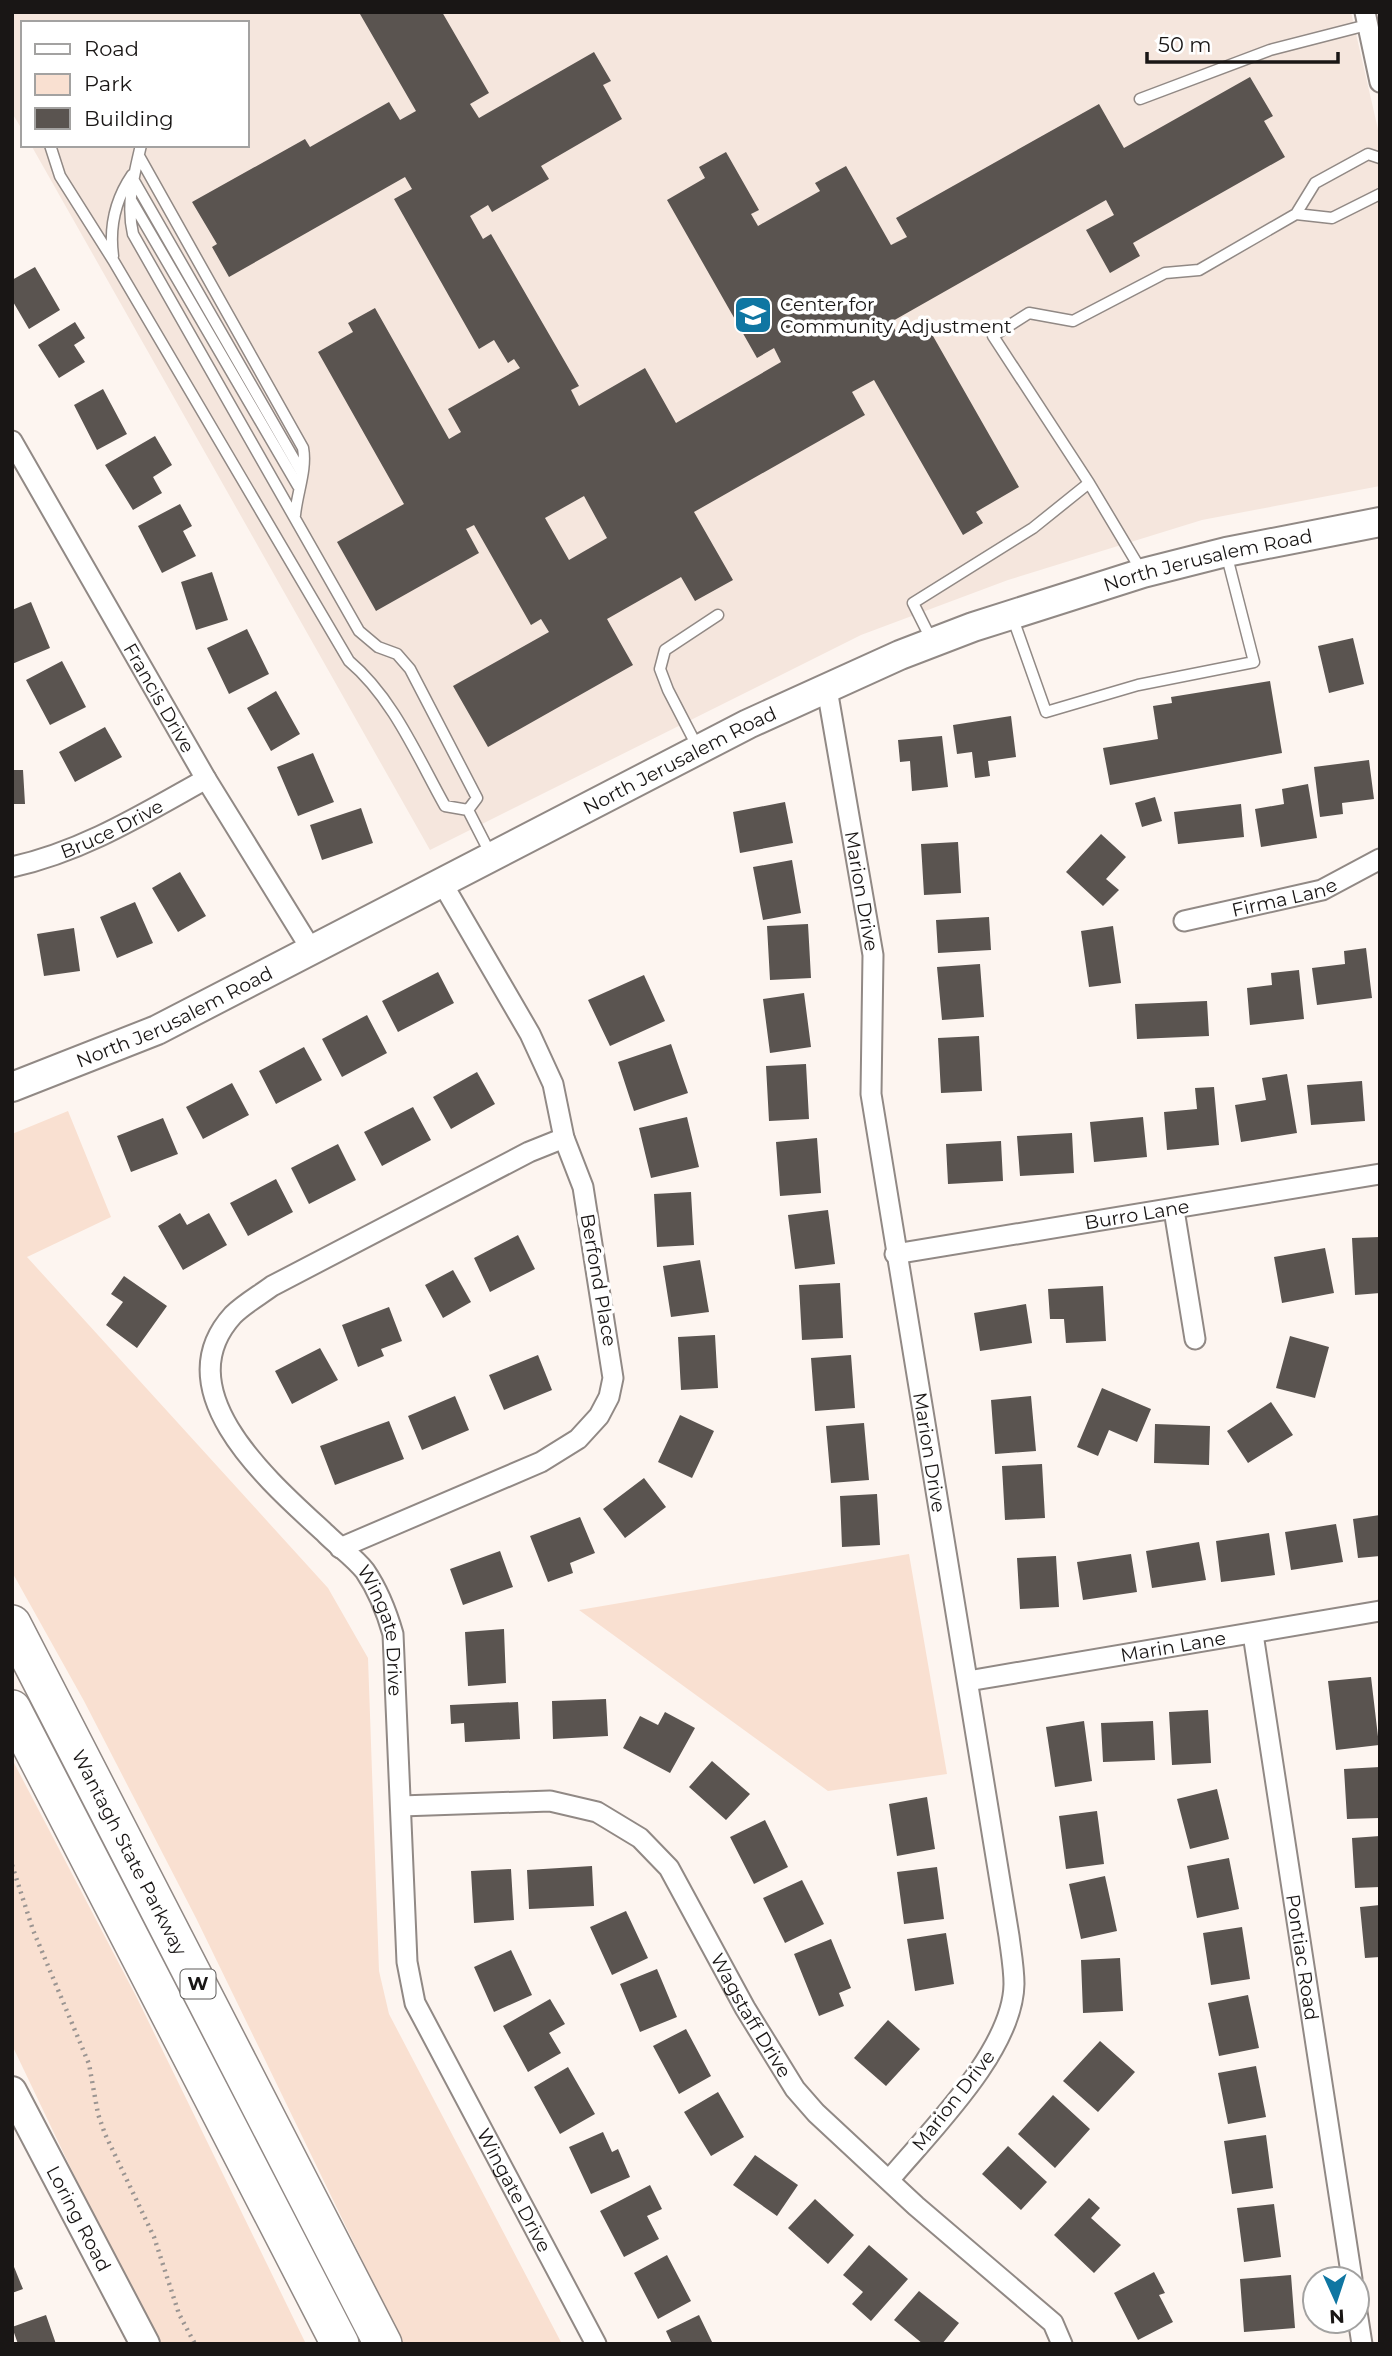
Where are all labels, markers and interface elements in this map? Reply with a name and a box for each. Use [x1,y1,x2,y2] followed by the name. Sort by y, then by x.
[21,21,248,147] legend
[1147,21,1338,65] scale bar
[1158,32,1212,57] text: 50 m
[84,36,139,61] text: Road
[84,71,132,96] text: Park
[84,106,174,131] text: Building
[780,293,1012,338] place label: Center for Community Adjustment
[732,294,774,336] school or university icon: Center for Community Adjustment
[1101,524,1314,597] street label: North Jerusalem Road
[118,639,199,757] street label: Francis Drive
[579,702,780,819] street label: North Jerusalem Road
[57,794,167,864] street label: Bruce Drive
[840,829,883,953] street label: Marion Drive
[1230,873,1341,922] street label: Firma Lane
[73,961,276,1073] street label: North Jerusalem Road
[1083,1195,1191,1235] street label: Burro Lane
[576,1212,621,1348] street label: Berfond Place
[908,1390,950,1514] street label: Marion Drive
[352,1561,407,1697] street label: Wingate Drive
[1119,1626,1228,1667] street label: Marin Lane
[67,1746,192,1960] street label: Wantagh State Parkway
[1281,1892,1323,2022] street label: Pontiac Road
[706,1950,796,2082] street label: Wagstaff Drive
[180,1970,216,1998] road number: W
[907,2045,1000,2155] street label: Marion Drive
[472,2125,556,2256] street label: Wingate Drive
[41,2162,116,2275] street label: Loring Road
[1301,2265,1371,2335] north arrow
[1329,2305,1345,2328] text: N

